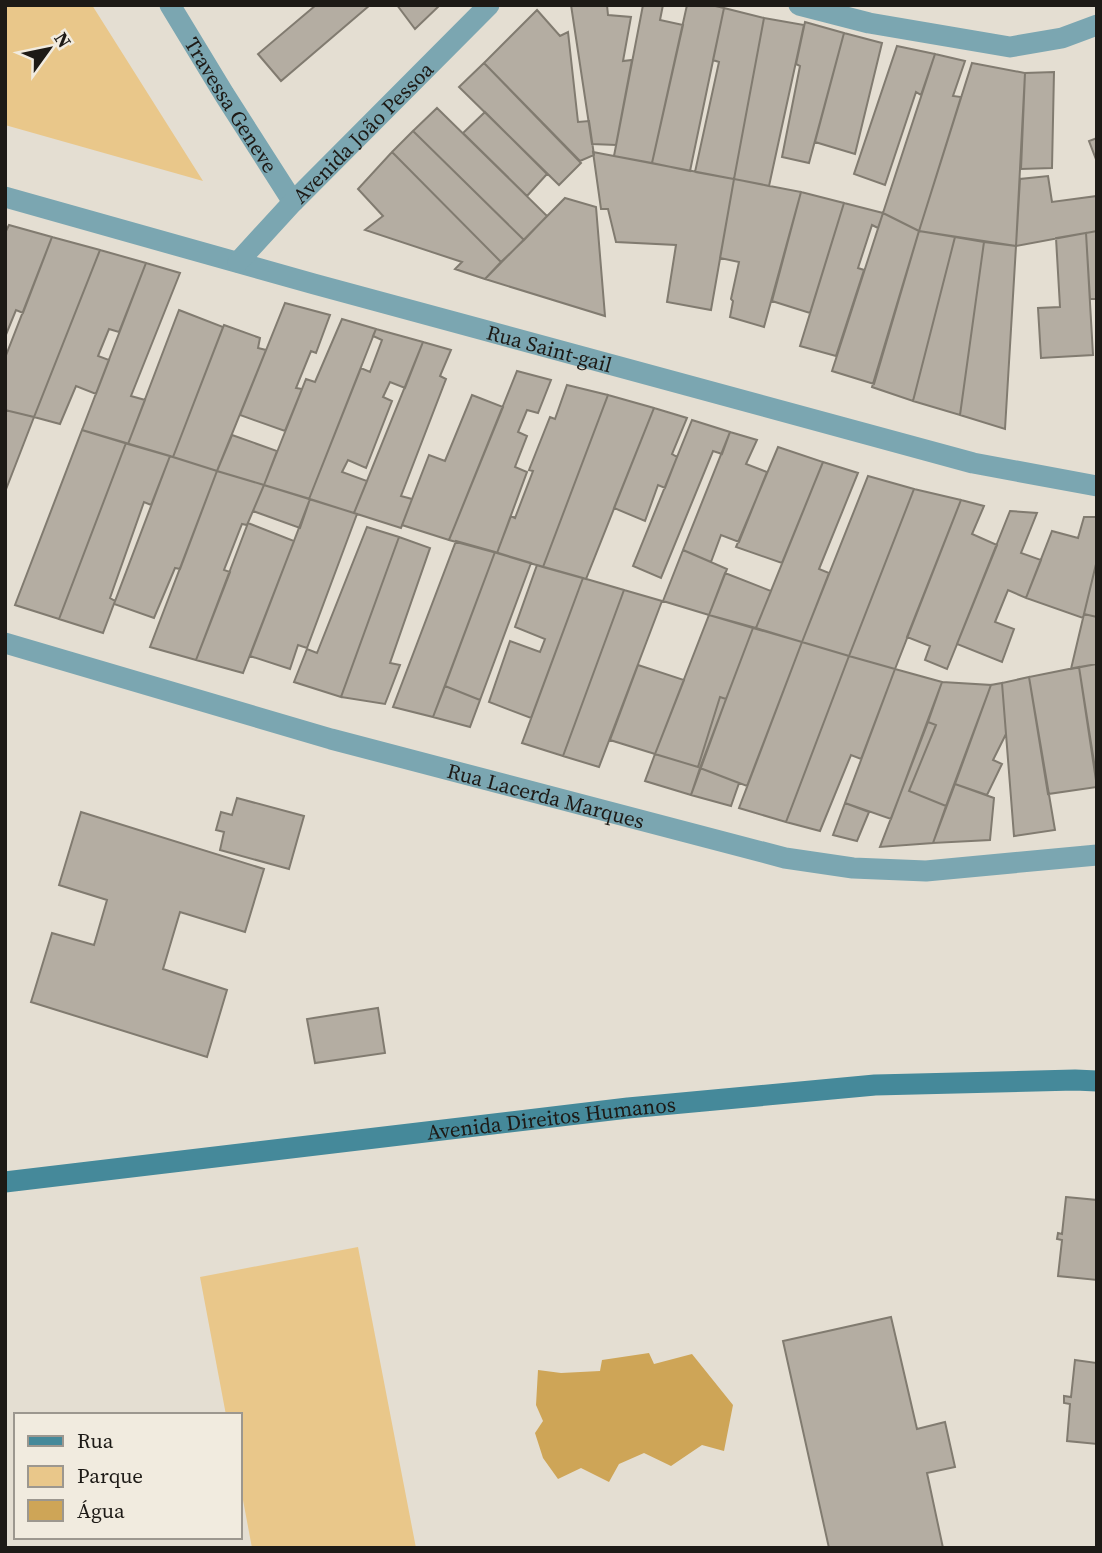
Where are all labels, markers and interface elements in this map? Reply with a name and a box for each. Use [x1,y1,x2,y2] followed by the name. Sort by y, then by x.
[14,14,84,84] north arrow
[49,27,78,53] text: N
[178,31,285,178] street label: Travessa Geneve
[286,55,440,209] street label: Avenida João Pessoa
[484,317,615,379] street label: Rua Saint-gail
[444,756,648,835] street label: Rua Lacerda Marques
[425,1089,677,1146] street label: Avenida Direitos Humanos
[14,1413,242,1539] legend
[77,1426,114,1455] text: Rua
[77,1461,143,1490] text: Parque
[77,1496,125,1525] text: Água

